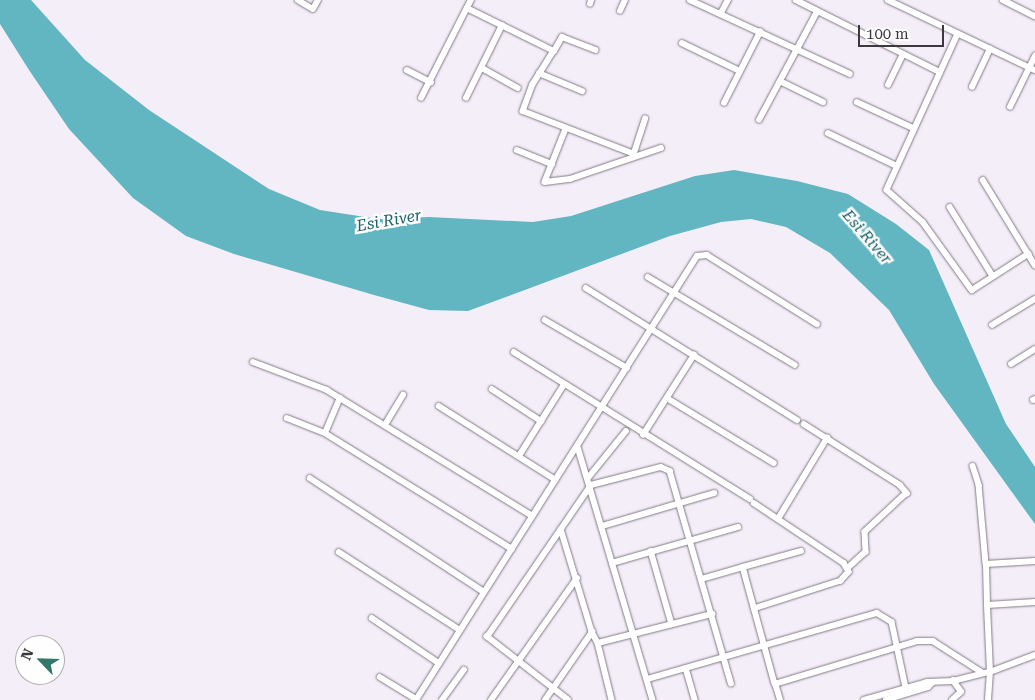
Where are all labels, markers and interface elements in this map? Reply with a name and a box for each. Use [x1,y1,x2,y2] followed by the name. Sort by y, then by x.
[860,15,946,47] scale bar
[866,25,909,43] text: 100 m
[355,206,423,236] water label: Esi River
[838,206,896,268] water label: Esi River
[15,635,65,685] north arrow
[18,646,37,662] text: N

